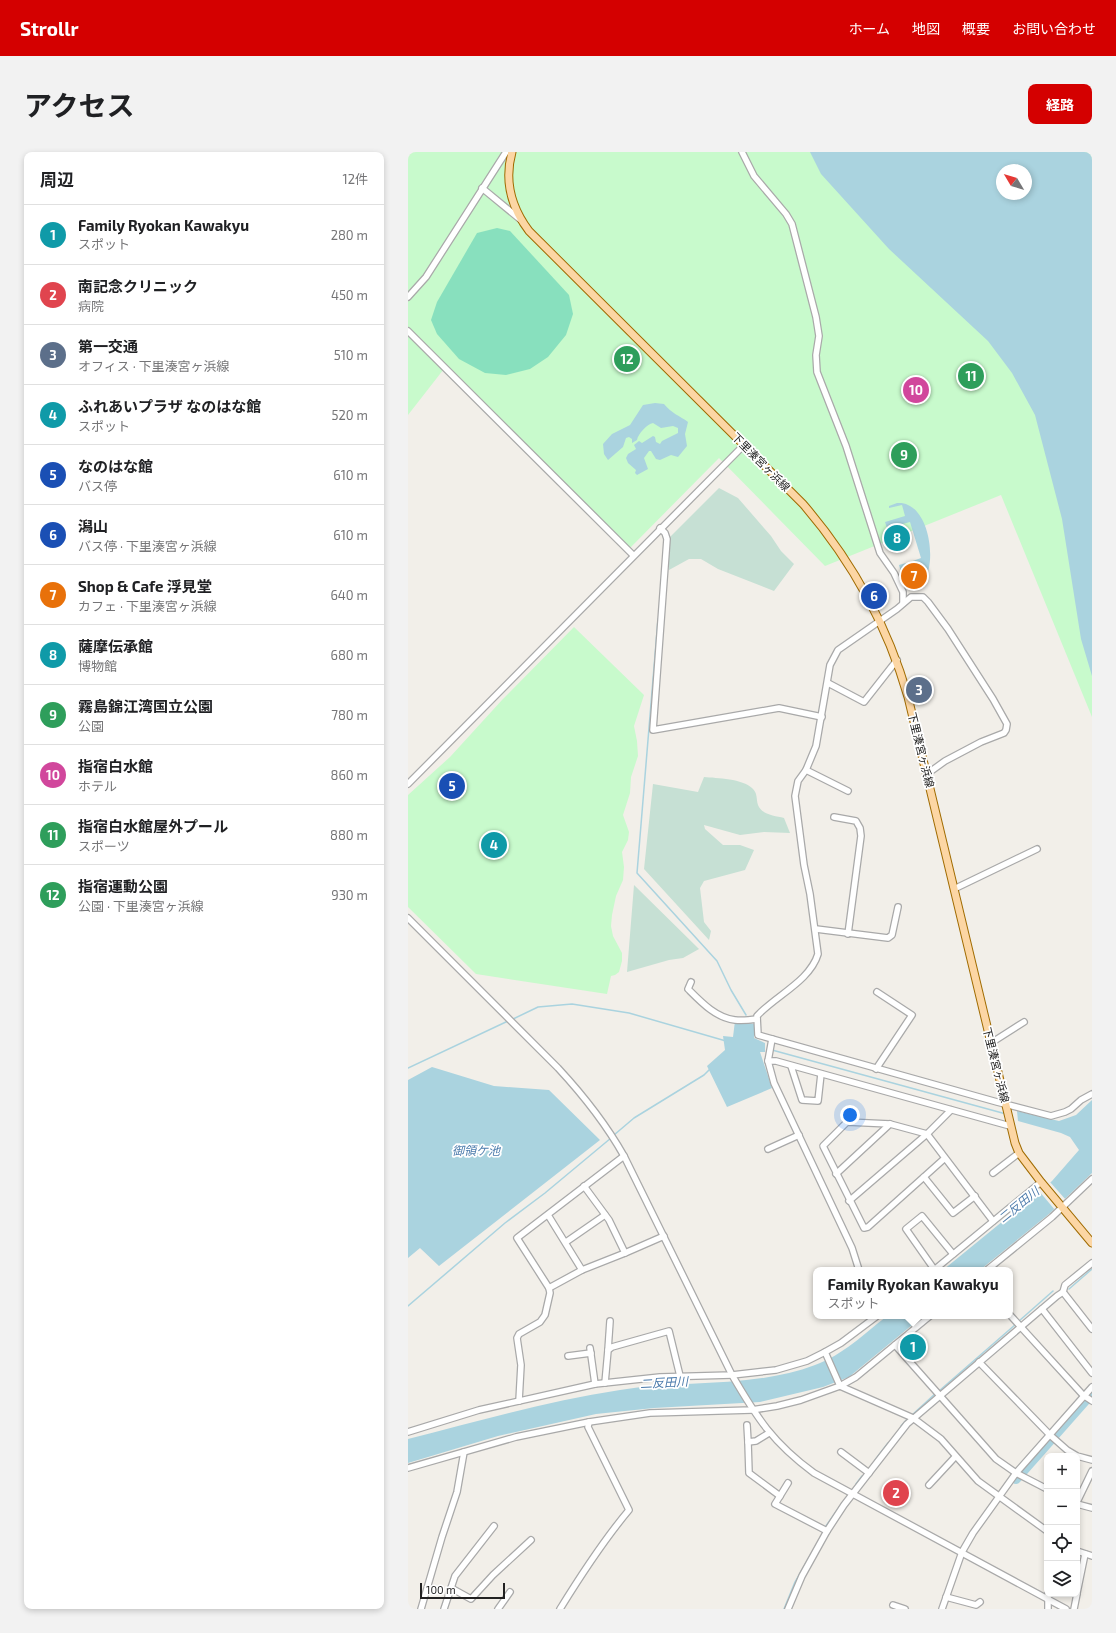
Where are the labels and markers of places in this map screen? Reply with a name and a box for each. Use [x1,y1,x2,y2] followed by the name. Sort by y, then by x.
[614,344,640,374] pin: 12
[958,361,984,391] pin: 11
[903,375,929,405] pin: 10
[891,440,917,470] pin: 9
[884,523,910,553] pin: 8
[901,561,927,591] pin: 7
[861,581,887,611] pin: 6
[906,675,932,705] pin: 3
[439,771,465,801] pin: 5
[481,830,507,860] pin: 4
[900,1332,926,1362] pin: 1
[883,1478,909,1508] pin: 2

